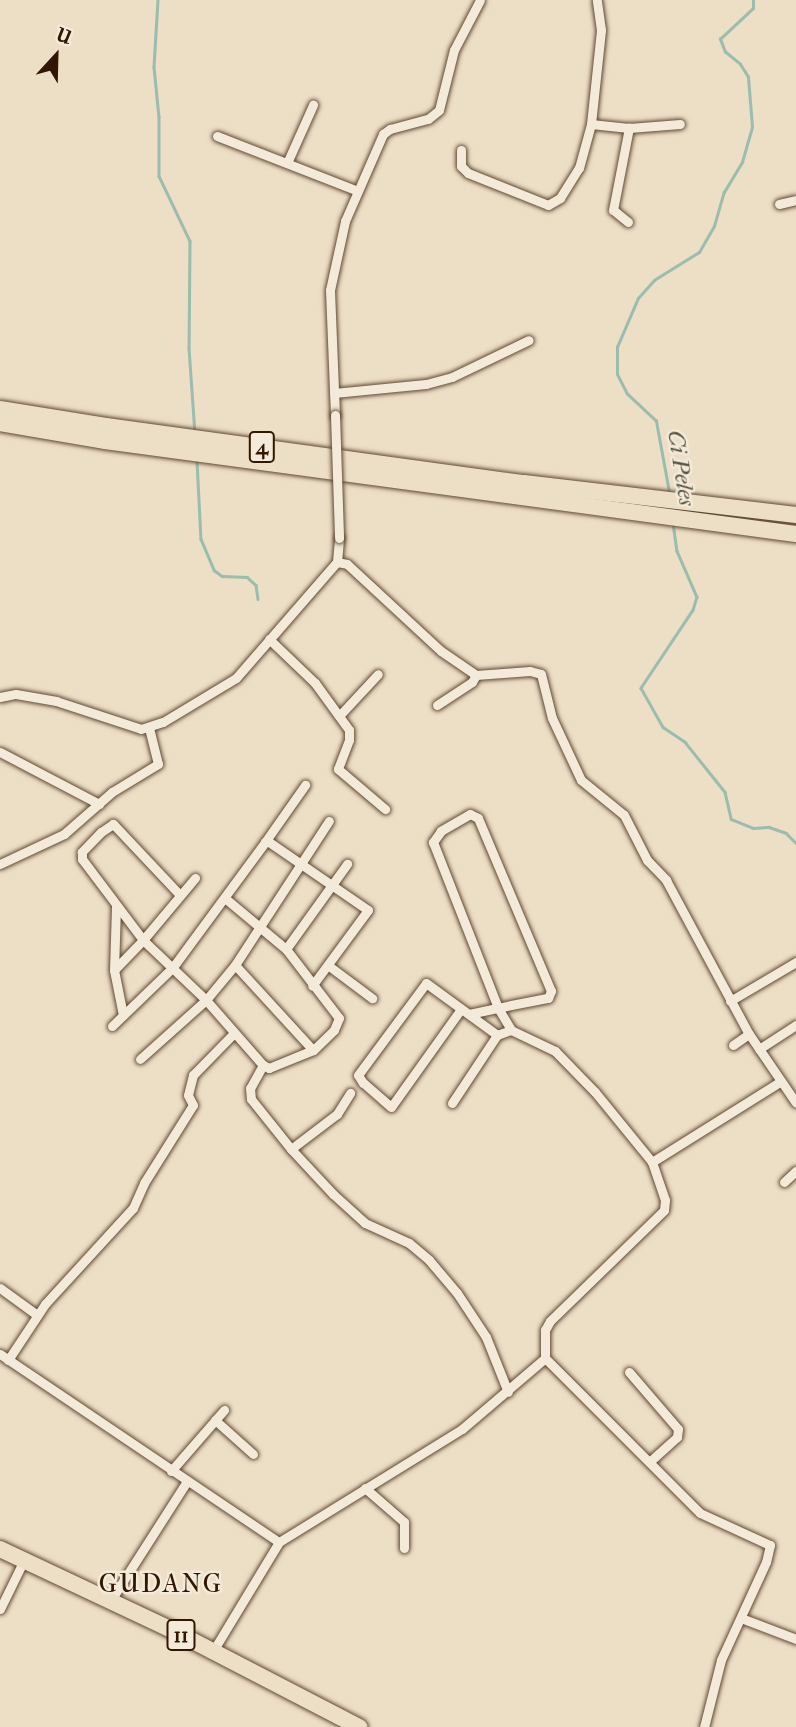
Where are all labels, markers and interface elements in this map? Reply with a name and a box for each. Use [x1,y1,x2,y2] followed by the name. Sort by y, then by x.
[21,21,91,91] north arrow
[53,24,75,49] text: U
[661,428,701,508] water label: Ci Peles
[248,430,276,464] road number: 4
[99,1568,223,1600] district label: GUDANG
[165,1618,197,1652] road number: 11

